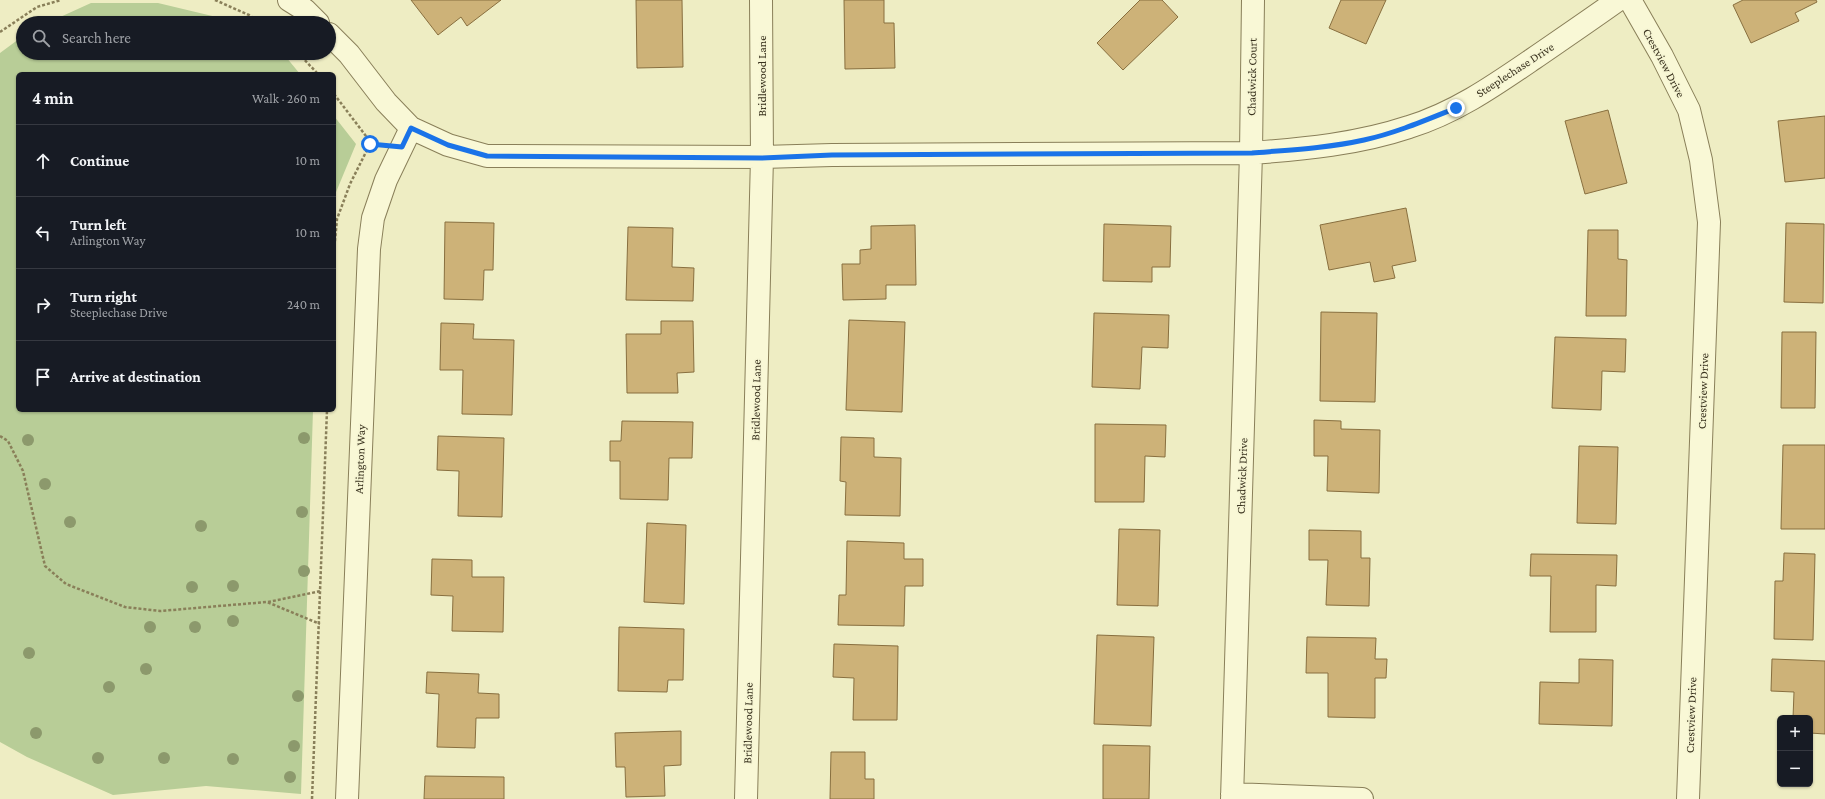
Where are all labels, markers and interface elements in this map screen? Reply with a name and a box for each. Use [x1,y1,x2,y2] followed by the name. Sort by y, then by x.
[16,16,336,60] search box
[1640,26,1688,100] street label: Crestview Drive
[30,27,52,49] icon: search
[62,30,131,46] text: Search here
[755,35,769,117] street label: Bridlewood Lane
[1244,37,1260,116] street label: Chadwick Court
[1473,40,1557,100] street label: Steeplechase Drive
[32,89,74,108] text: 4 min
[252,91,320,106] text: Walk · 260 m
[1447,99,1465,117] route end
[361,135,379,153] route start
[32,150,54,172] icon: ahead
[70,153,129,169] text: Continue
[295,153,320,168] text: 10 m
[70,217,126,233] text: Turn left
[32,222,54,244] icon: left
[295,225,320,240] text: 10 m
[70,233,145,248] text: Arlington Way
[70,289,137,305] text: Turn right
[32,294,54,316] icon: right
[287,297,320,312] text: 240 m
[70,305,168,320] text: Steeplechase Drive
[1695,353,1711,429] street label: Crestview Drive
[748,359,764,441] street label: Bridlewood Lane
[32,366,54,388] icon: arrive
[70,369,201,385] text: Arrive at destination
[352,424,368,494] street label: Arlington Way
[1234,438,1250,514] street label: Chadwick Drive
[1683,677,1699,753] street label: Crestview Drive
[740,682,756,764] street label: Bridlewood Lane
[1777,715,1813,787] map controls
[1777,715,1813,751] button: +
[1777,751,1813,787] button: −

